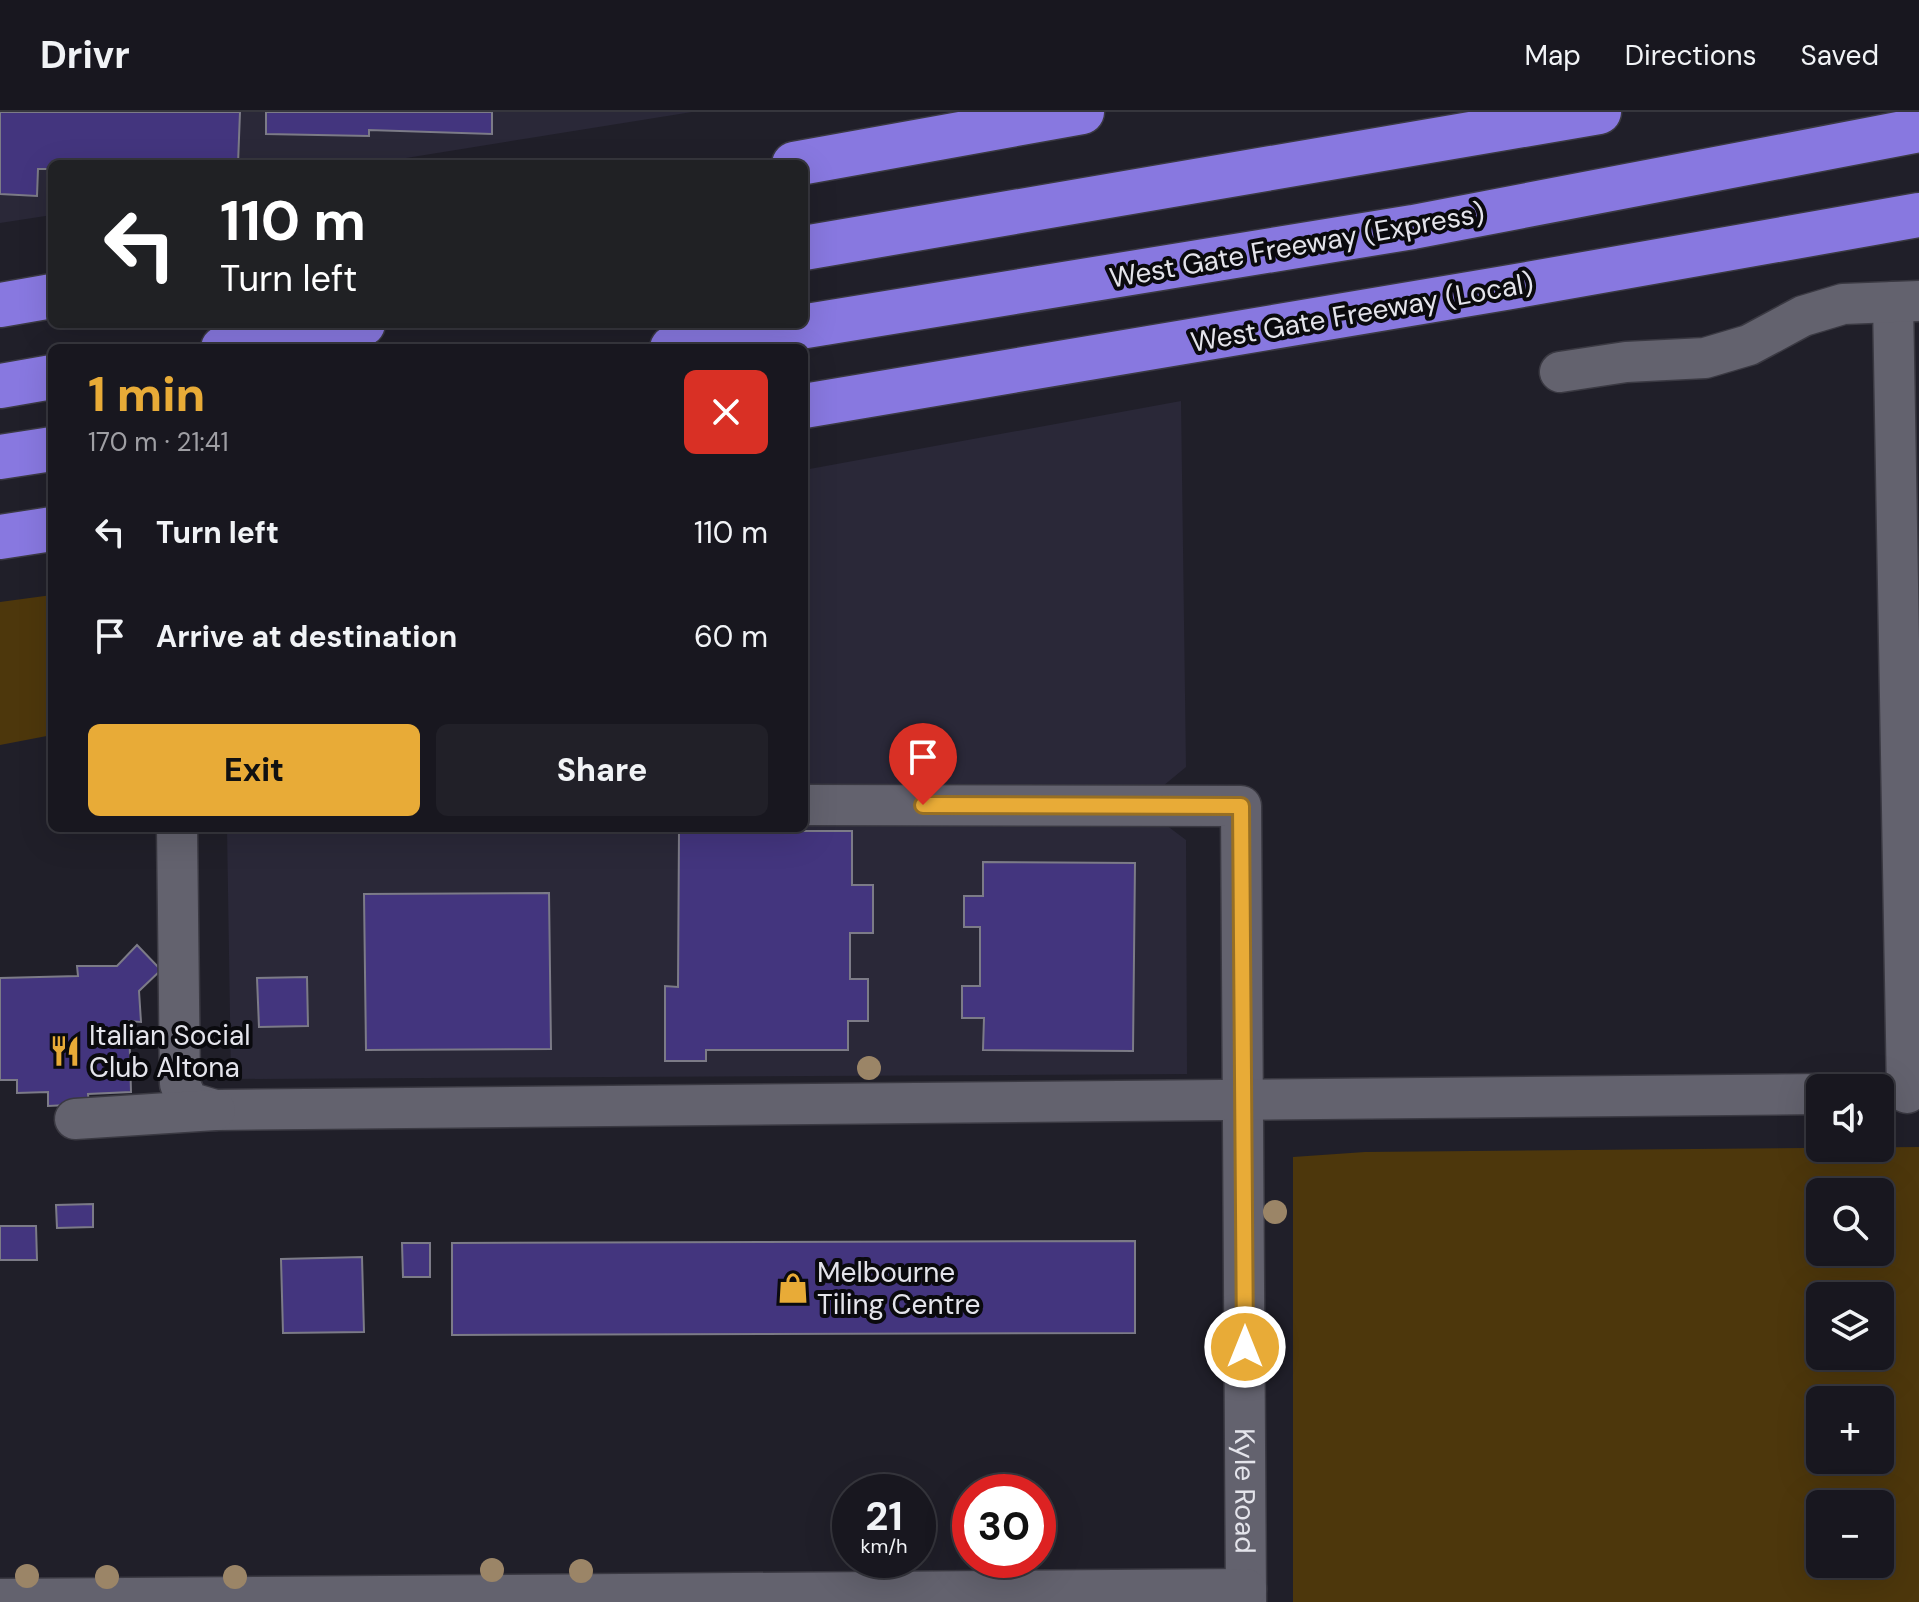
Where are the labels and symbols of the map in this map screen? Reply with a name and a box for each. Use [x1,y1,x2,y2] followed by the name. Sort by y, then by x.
[1107,194,1487,297] street label: West Gate Freeway (Express)
[1188,264,1536,361] street label: West Gate Freeway (Local)
[889,723,957,805] pin
[89,1017,251,1086] place label: Italian Social Club Altona
[48,1034,82,1068] restaurant icon: Italian Social Club Altona
[817,1254,980,1323] place label: Melbourne Tiling Centre
[776,1271,810,1305] shop icon: Melbourne Tiling Centre
[1203,1305,1287,1389] position arrow
[1226,1428,1264,1554] street label: Kyle Road
[952,1474,1056,1578] speed limit sign: 30

